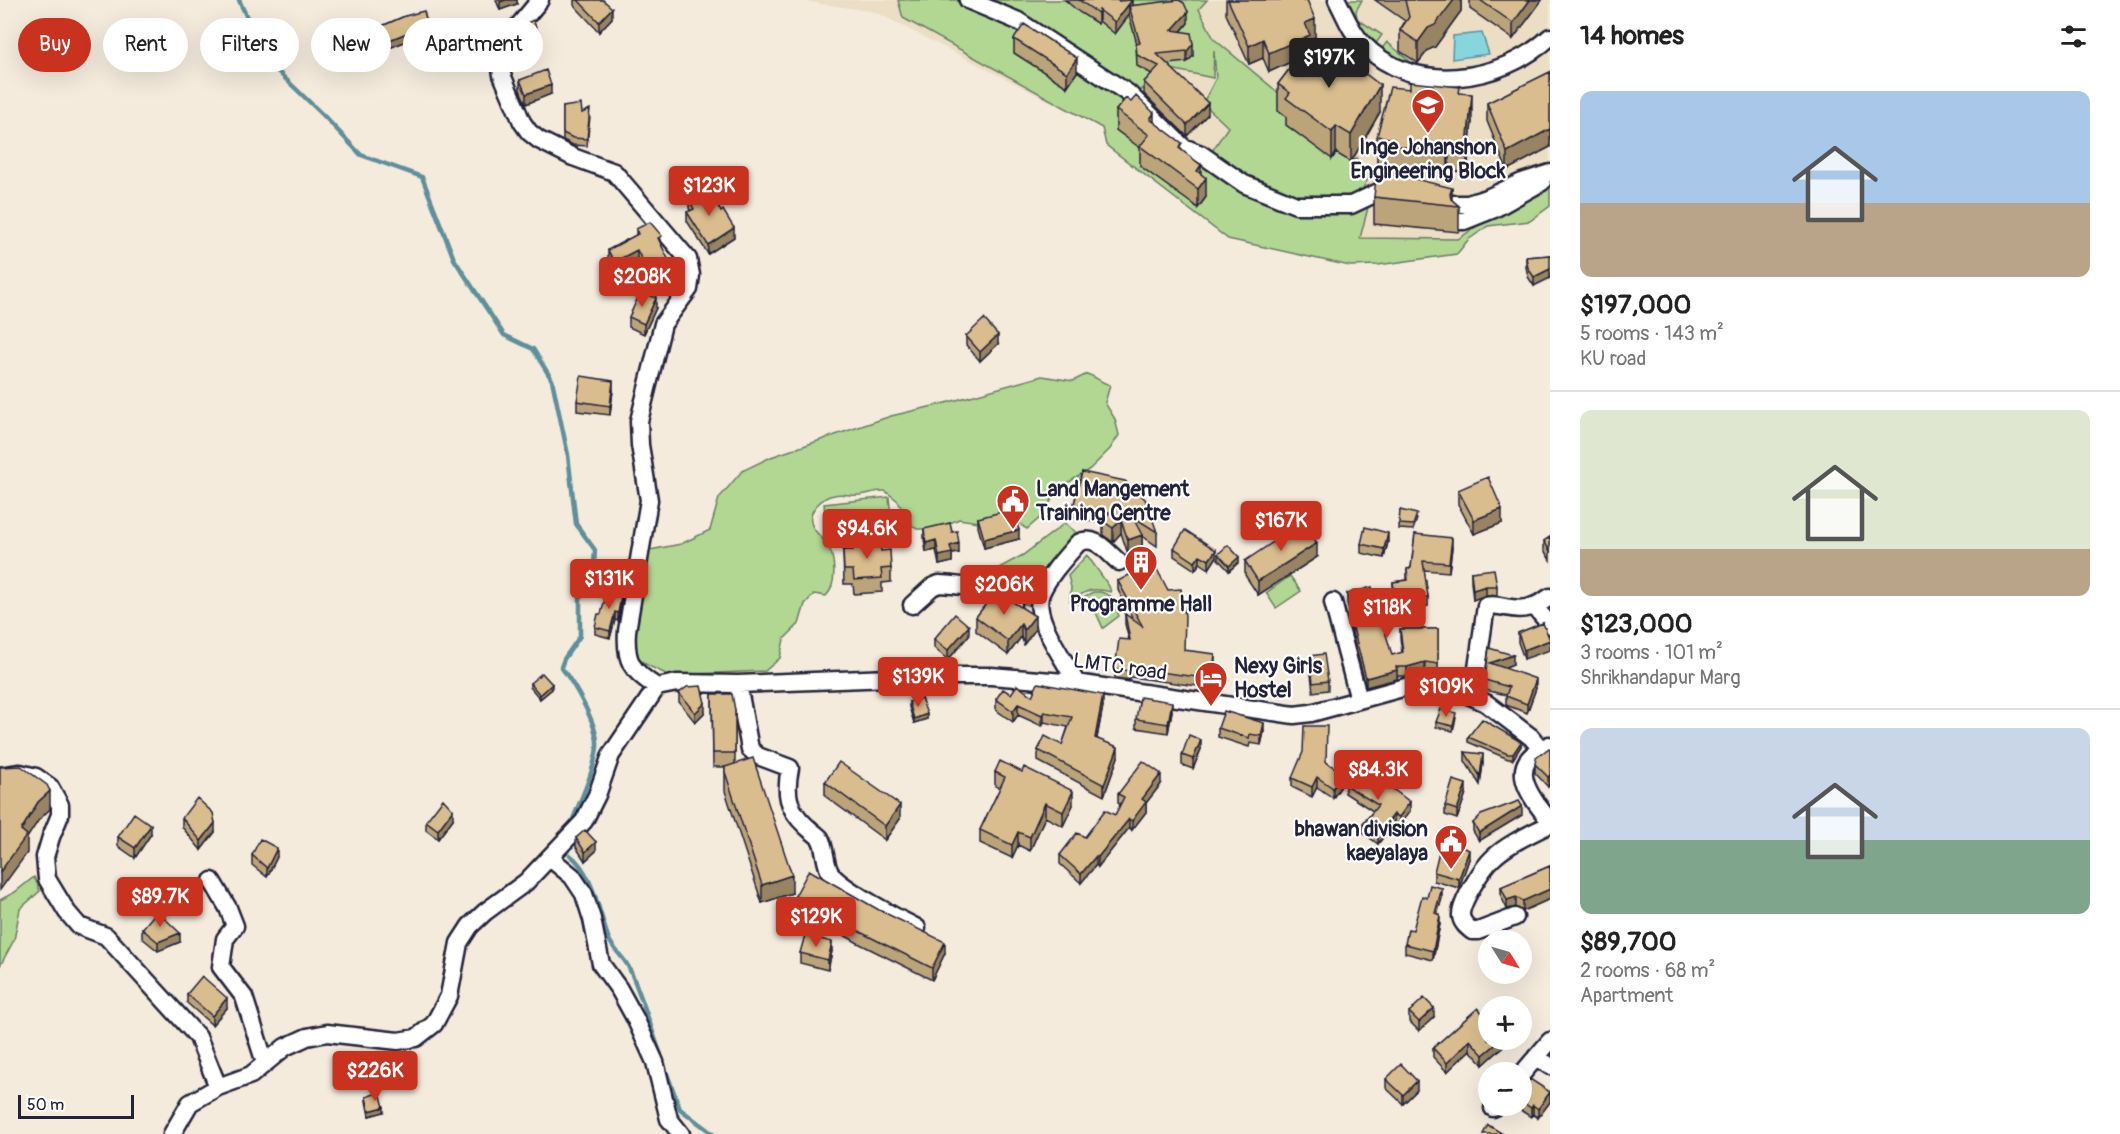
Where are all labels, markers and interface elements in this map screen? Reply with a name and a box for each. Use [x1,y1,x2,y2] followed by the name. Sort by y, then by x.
[18,18,91,72] chip: Buy
[103,18,188,72] chip: Rent
[200,18,299,72] chip: Filters
[311,18,391,72] chip: New
[403,18,543,72] chip: Apartment
[1580,20,1684,52] text: 14 homes
[2057,20,2090,53] icon: filters
[1287,38,1371,89] pin: $197K
[1303,45,1355,70] text: $197K
[1410,87,1446,134] school or university icon: Inge Johanshon Engineering Block
[1781,130,1889,238] icon: home
[1350,134,1506,185] place label: Inge Johanshon Engineering Block
[667,166,751,217] pin: $123K
[683,173,735,198] text: $123K
[600,257,684,308] pin: $208K
[613,264,671,289] text: $208K
[1580,289,1691,321] text: $197,000
[1580,321,1724,346] text: 5 rooms · 143 m²
[1580,346,1646,371] text: KU road
[1781,449,1889,557] icon: home
[1035,476,1190,527] place label: Land Mangement Training Centre
[995,483,1031,530] public building icon: Land Mangement Training Centre
[1239,501,1323,552] pin: $167K
[1255,508,1307,533] text: $167K
[818,509,916,560] pin: $94.6K
[837,516,897,541] text: $94.6K
[1123,544,1159,591] building icon: Programme Hall
[567,559,651,610] pin: $131K
[962,565,1046,616] pin: $206K
[584,566,634,591] text: $131K
[974,572,1034,597] text: $206K
[1345,588,1429,639] pin: $118K
[1070,591,1212,618] place label: Programme Hall
[1363,595,1411,620] text: $118K
[1580,608,1692,640] text: $123,000
[1580,640,1723,665] text: 3 rooms · 101 m²
[1071,647,1169,687] street label: LMTC road
[1234,653,1323,704] place label: Nexy Girls Hostel
[876,657,960,708] pin: $139K
[1193,660,1229,707] hotel icon: Nexy Girls Hostel
[892,664,944,689] text: $139K
[1580,665,1740,690] text: Shrikhandapur Marg
[1404,667,1488,718] pin: $109K
[1419,674,1473,699] text: $109K
[1329,750,1427,801] pin: $84.3K
[1348,757,1408,782] text: $84.3K
[1781,767,1889,875] icon: home
[1294,816,1428,867] place label: bhawan division kaeyalaya
[1433,823,1469,870] public building icon: bhawan division kaeyalaya
[111,877,209,928] pin: $89.7K
[131,884,189,909] text: $89.7K
[774,897,858,948] pin: $129K
[790,904,842,929] text: $129K
[1580,926,1676,958] text: $89,700
[1478,930,1532,984] north arrow
[1478,930,1532,1116] map controls
[1580,958,1715,983] text: 2 rooms · 68 m²
[1580,983,1673,1008] text: Apartment
[1478,996,1532,1050] button: +
[333,1051,417,1102] pin: $226K
[347,1058,403,1083] text: $226K
[1478,1062,1532,1116] button: −
[18,1092,134,1120] scale bar
[27,1095,64,1115] text: 50 m

